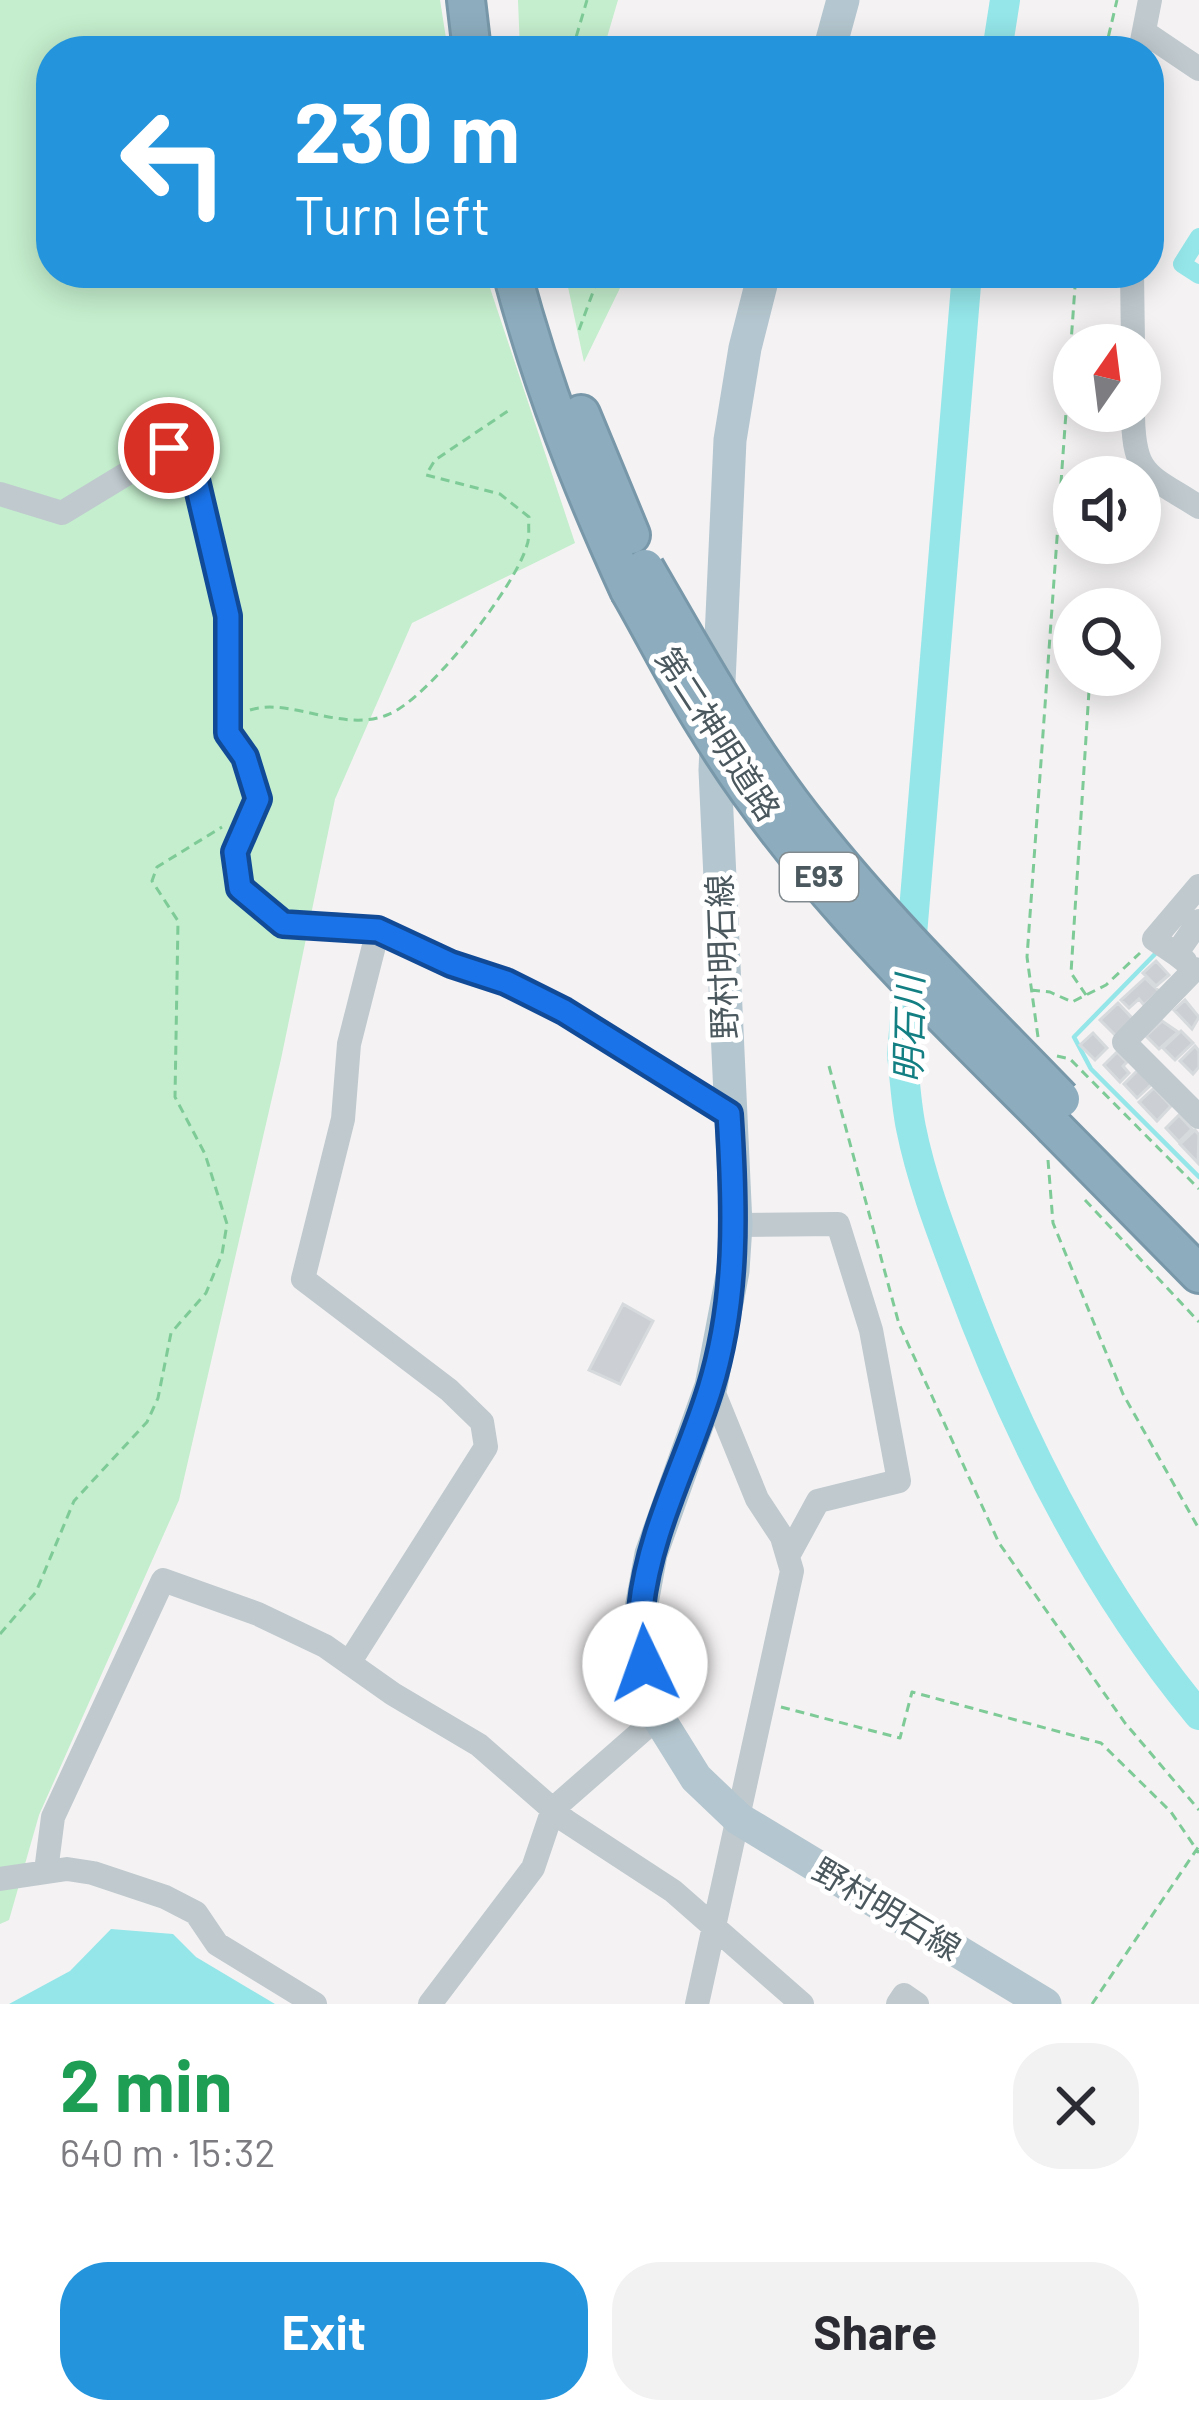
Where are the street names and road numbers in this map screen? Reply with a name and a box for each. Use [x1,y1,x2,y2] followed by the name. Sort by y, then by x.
[648,640,790,827] street label: 第二神明道路
[780,853,858,901] road number: E93
[698,874,744,1040] street label: 野村明石線
[806,1849,969,1968] street label: 野村明石線

